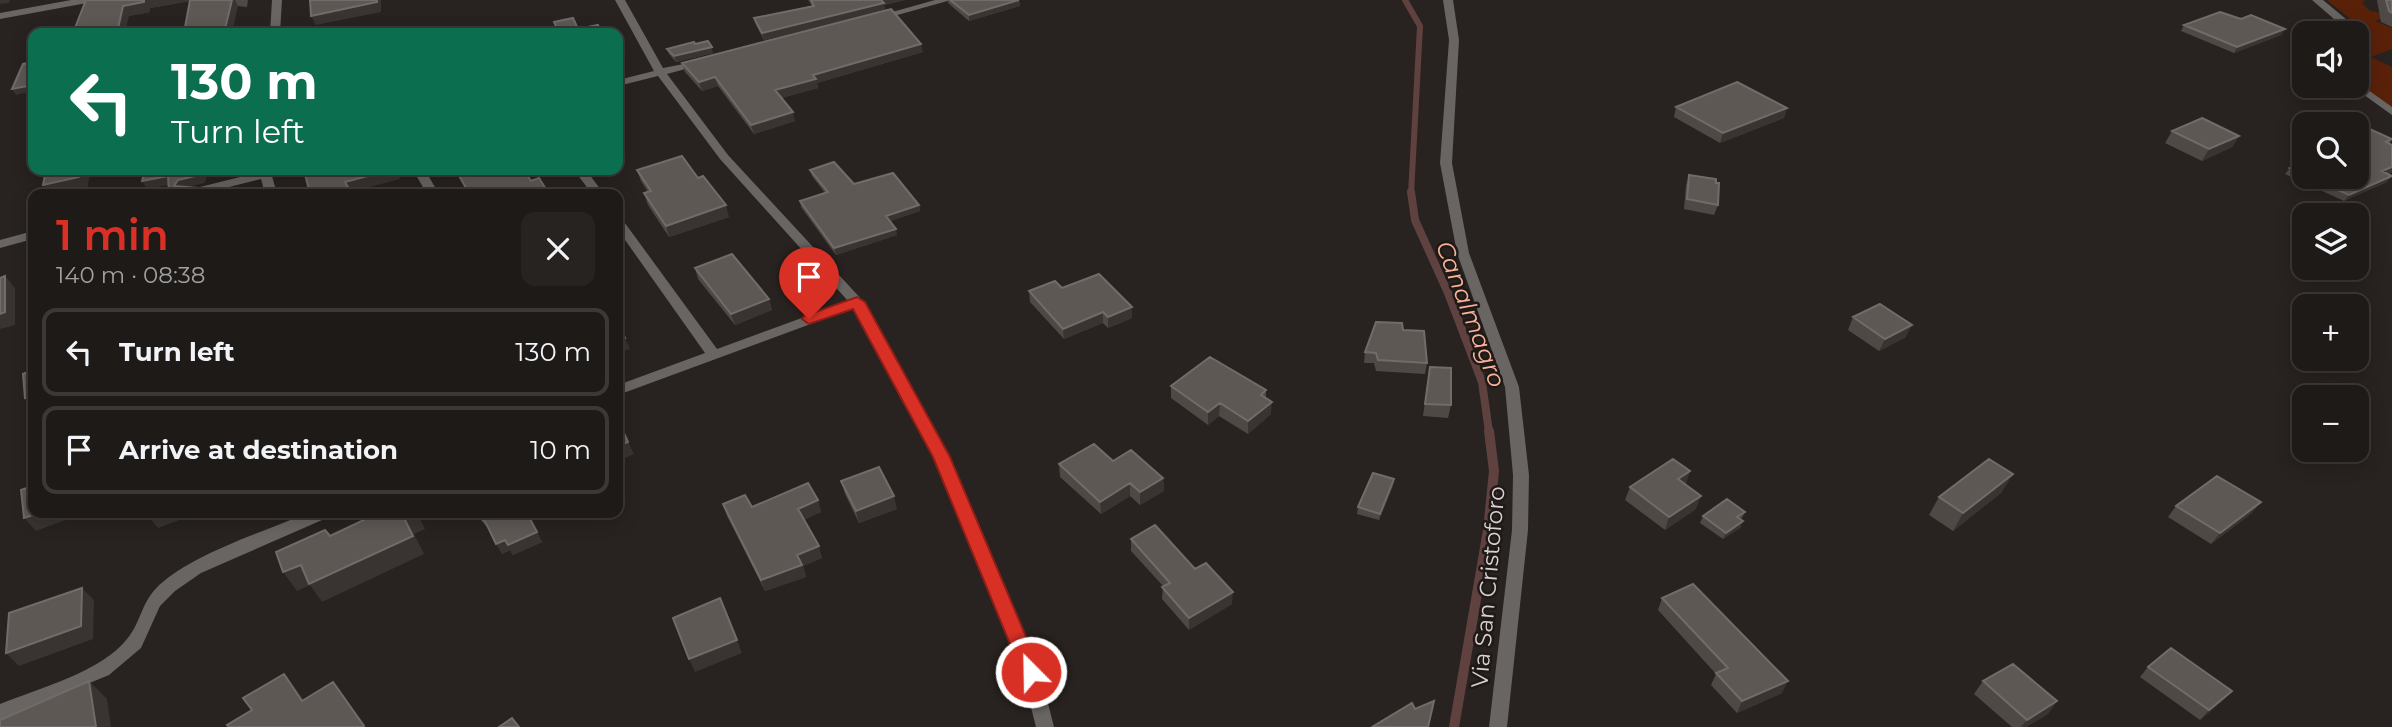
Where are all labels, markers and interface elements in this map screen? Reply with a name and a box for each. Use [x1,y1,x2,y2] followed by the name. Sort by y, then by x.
[2292,21,2369,462] map controls
[2292,21,2369,98] button: sound
[171,52,318,111] text: 130 m
[56,56,147,147] icon: left
[171,112,305,151] text: Turn left
[2292,112,2369,189] button: search
[2292,203,2369,280] button: layers
[56,209,169,261] text: 1 min
[521,212,595,286] button: close
[1430,237,1512,391] water label: Canalmagro
[779,247,839,319] pin
[790,258,828,296] icon: arrive
[56,261,205,289] text: 140 m · 08:38
[2292,294,2369,371] button: +
[60,333,98,371] icon: left
[119,336,235,368] text: Turn left
[515,336,591,368] text: 130 m
[2292,385,2369,462] button: −
[60,431,98,469] icon: arrive
[119,434,398,466] text: Arrive at destination
[530,434,591,466] text: 10 m
[1465,485,1511,689] street label: Via San Cristoforo
[994,635,1068,709] position arrow

